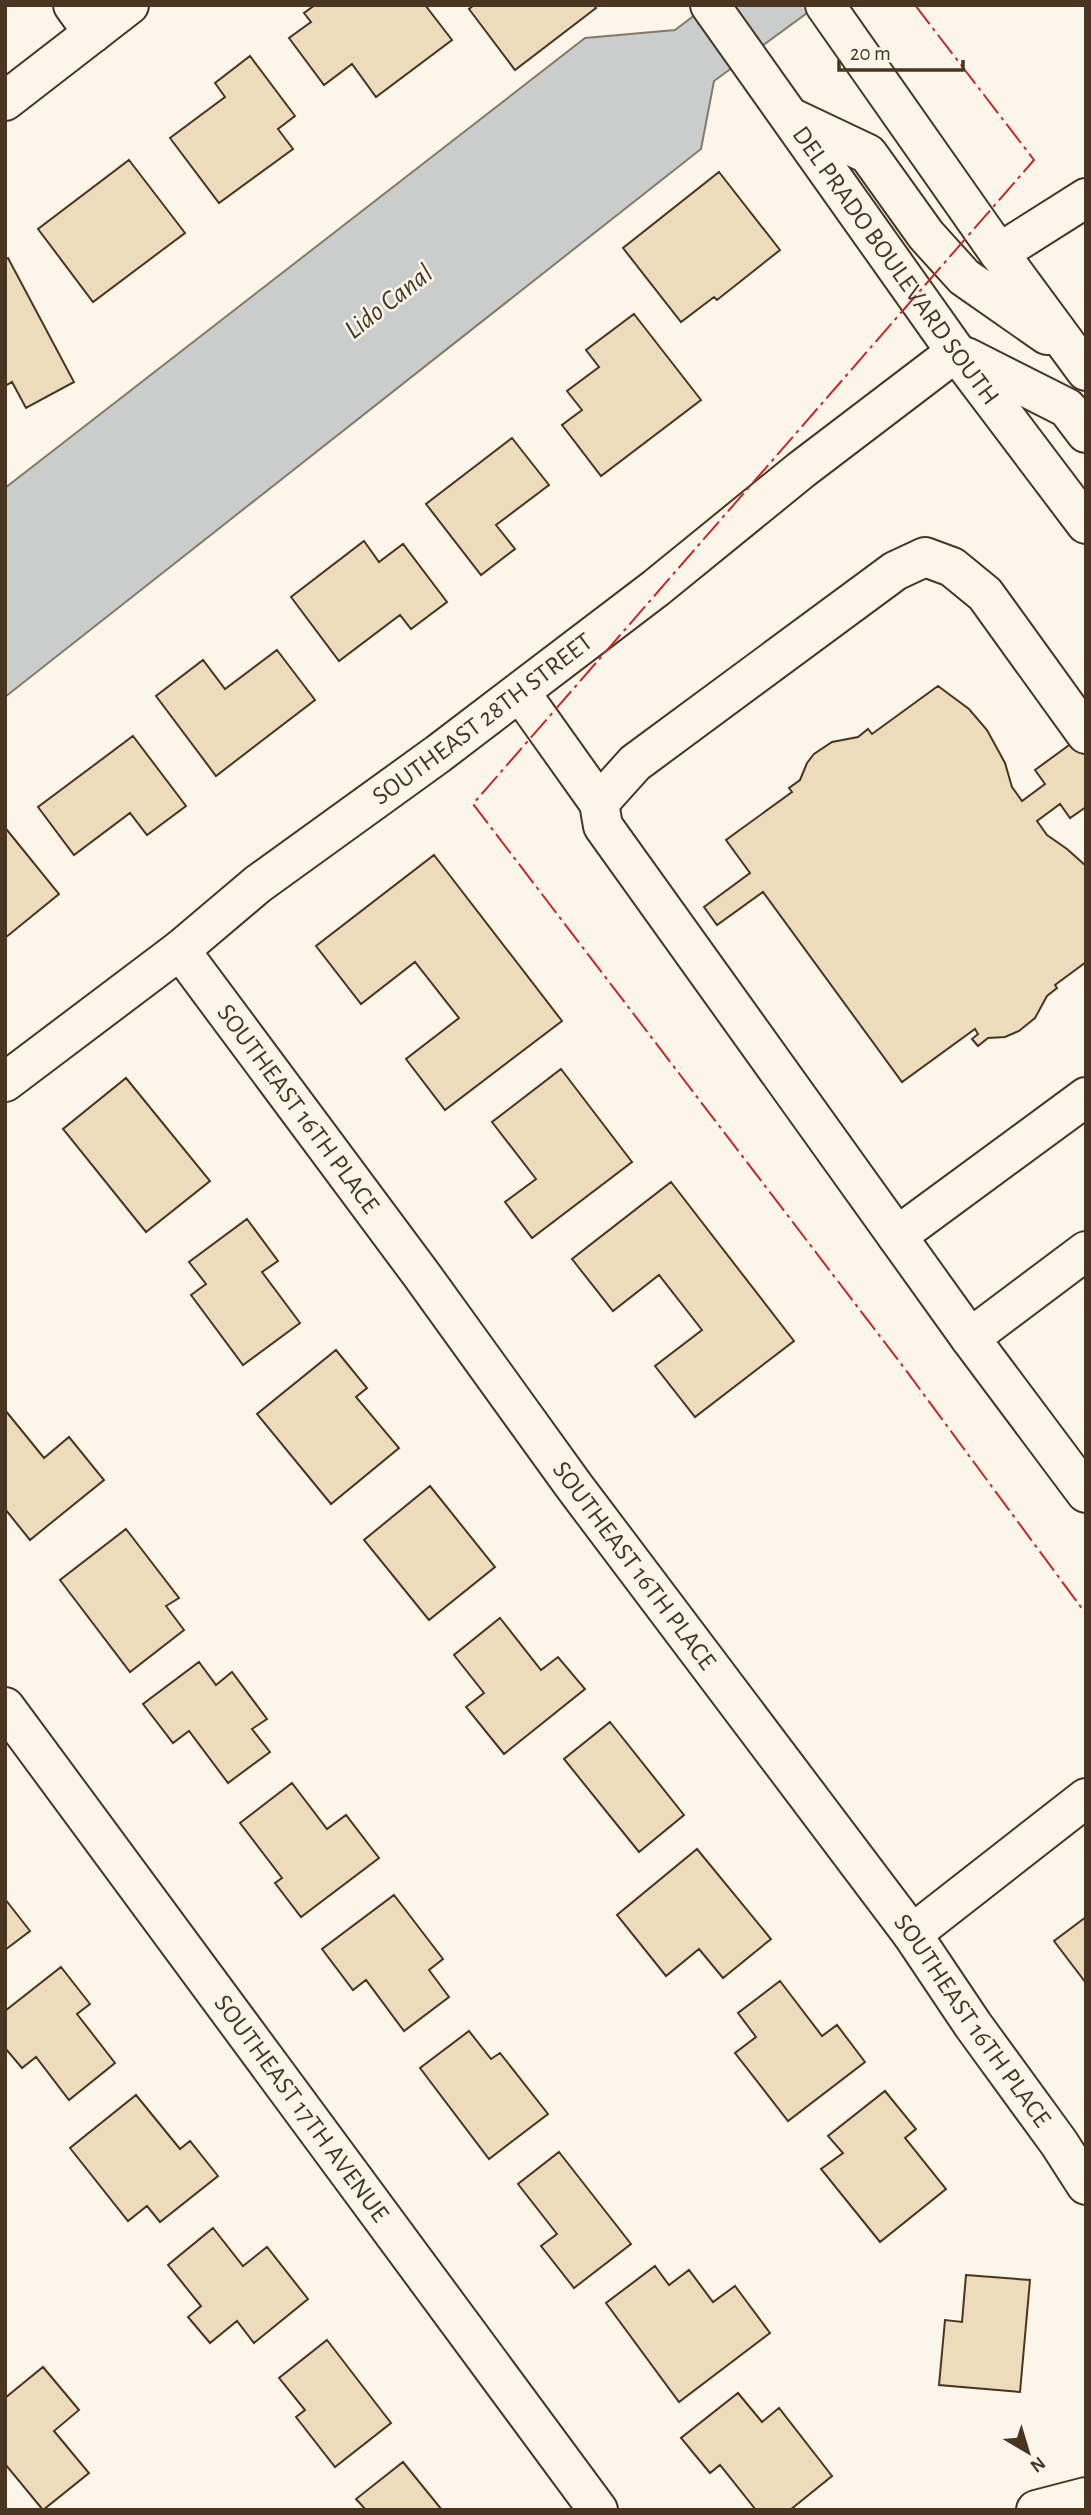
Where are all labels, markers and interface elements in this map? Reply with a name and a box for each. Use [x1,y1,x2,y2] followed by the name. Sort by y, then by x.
[839,28,963,72] scale bar
[850,43,891,64] text: 20 m
[787,122,1004,410] street label: DEL PRADO BOULEVARD SOUTH
[340,259,438,345] water label: Lido Canal
[368,628,598,810] street label: SOUTHEAST 28TH STREET
[212,1000,384,1218] street label: SOUTHEAST 16TH PLACE
[548,1457,721,1675] street label: SOUTHEAST 16TH PLACE
[889,1909,1056,2132] street label: SOUTHEAST 16TH PLACE
[209,1990,394,2227] street label: SOUTHEAST 17TH AVENUE
[993,2417,1063,2487] north arrow
[1026,2453,1049,2476] text: N

